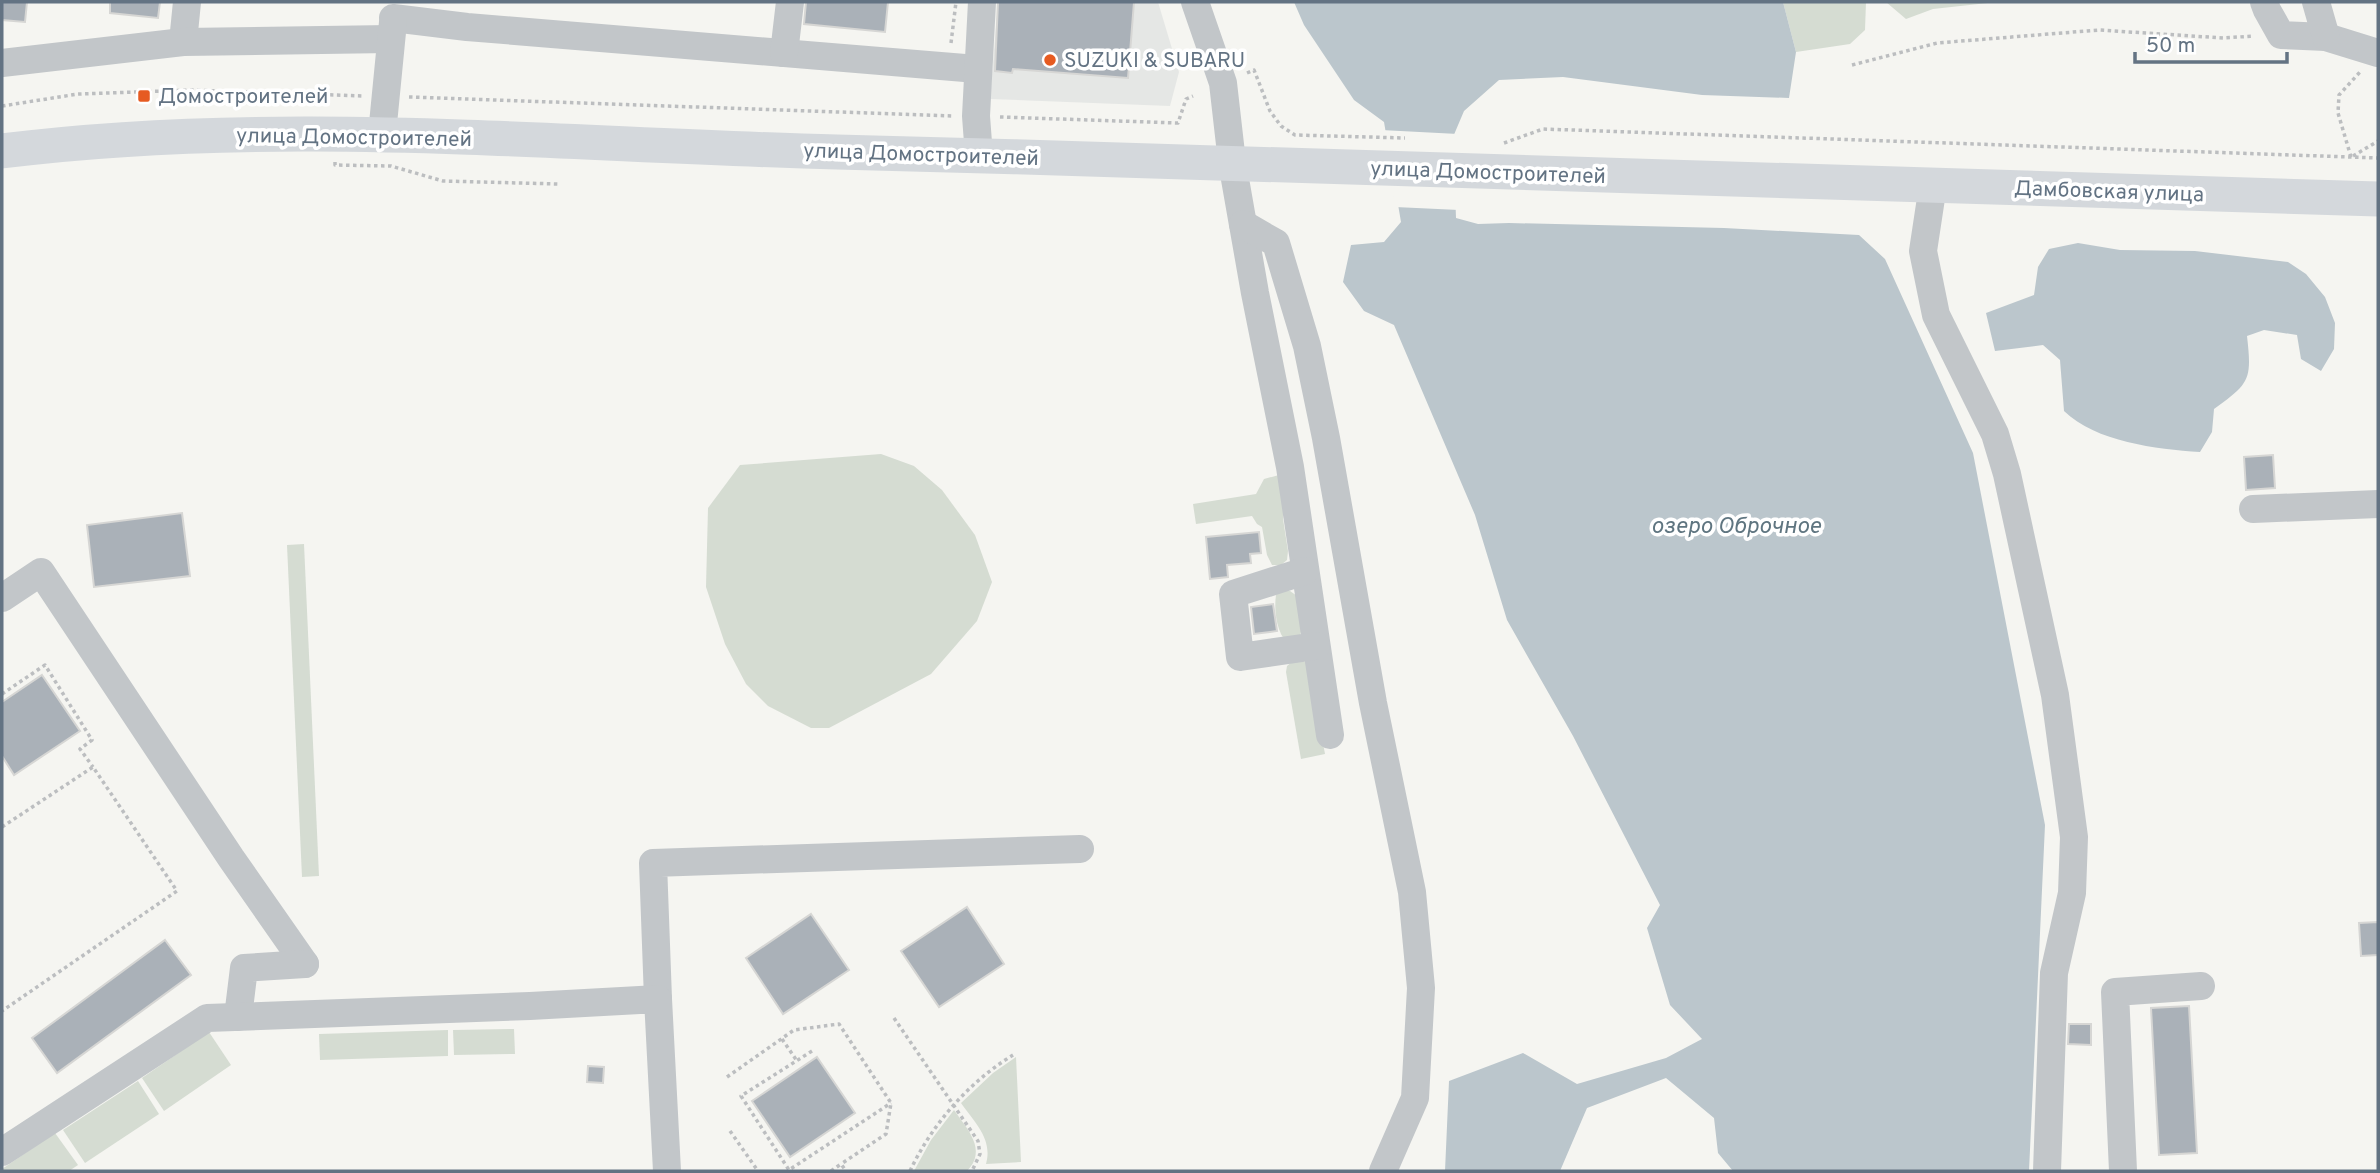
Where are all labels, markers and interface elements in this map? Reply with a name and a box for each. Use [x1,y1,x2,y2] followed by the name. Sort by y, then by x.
[2135,21,2287,65] scale bar
[2146,33,2195,60] text: 50 m
[1064,48,1245,75] place label: SUZUKI & SUBARU
[1042,52,1058,68] marker: SUZUKI & SUBARU
[158,84,328,111] place label: Домостроителей
[136,88,152,104] marker: Домостроителей
[236,123,472,154] street label: улица Домостроителей
[803,138,1039,173] street label: улица Домостроителей
[1370,156,1606,191] street label: улица Домостроителей
[2013,176,2204,209] street label: Дамбовская улица
[1651,513,1822,542] water label: озеро Оброчное

